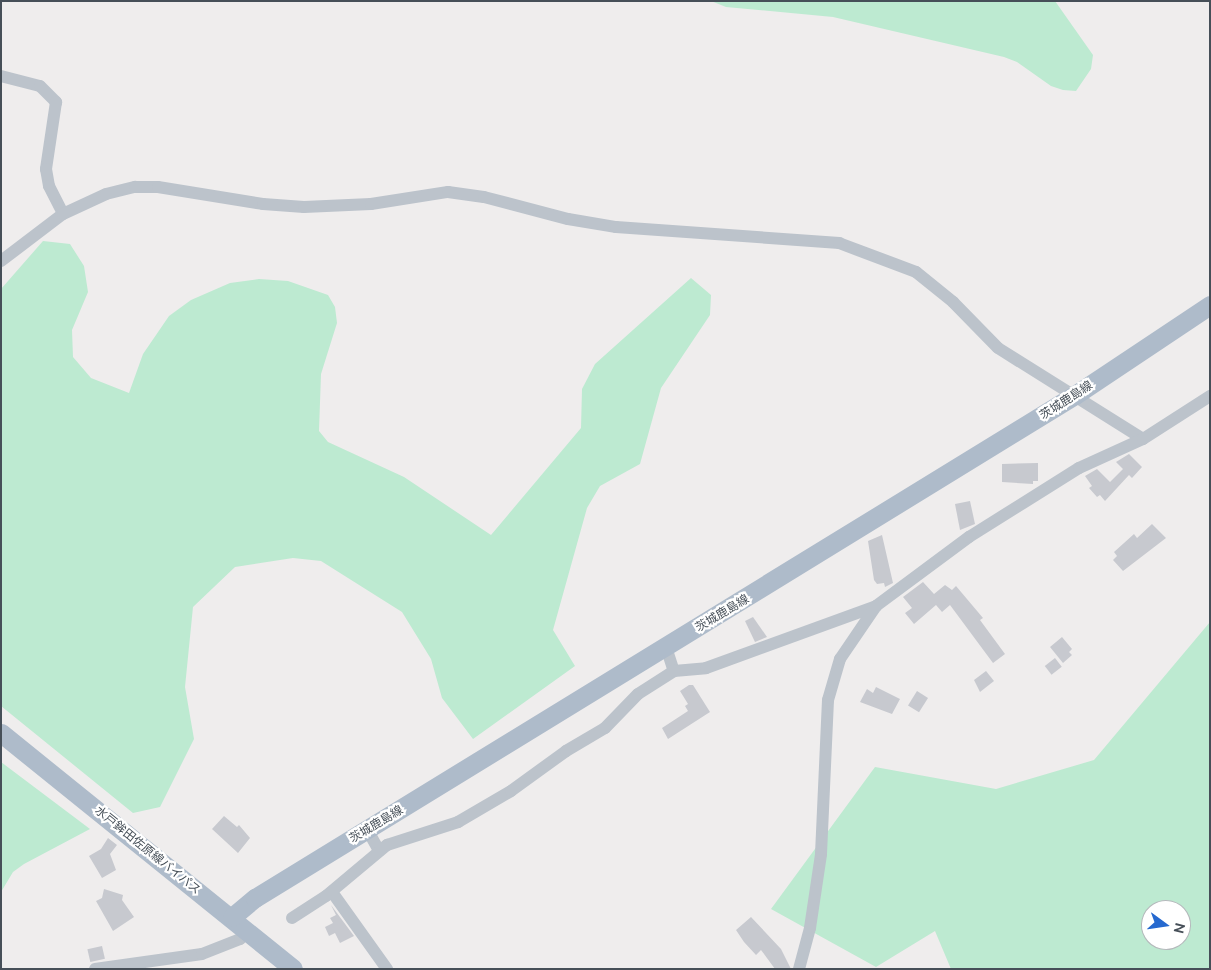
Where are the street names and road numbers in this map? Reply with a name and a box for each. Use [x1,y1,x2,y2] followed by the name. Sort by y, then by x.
[1037,378,1095,422] street label: 茨城鹿島線
[693,591,751,635] street label: 茨城鹿島線
[347,802,405,846] street label: 茨城鹿島線
[92,803,204,897] street label: 水戸鉾田佐原線バイパス

